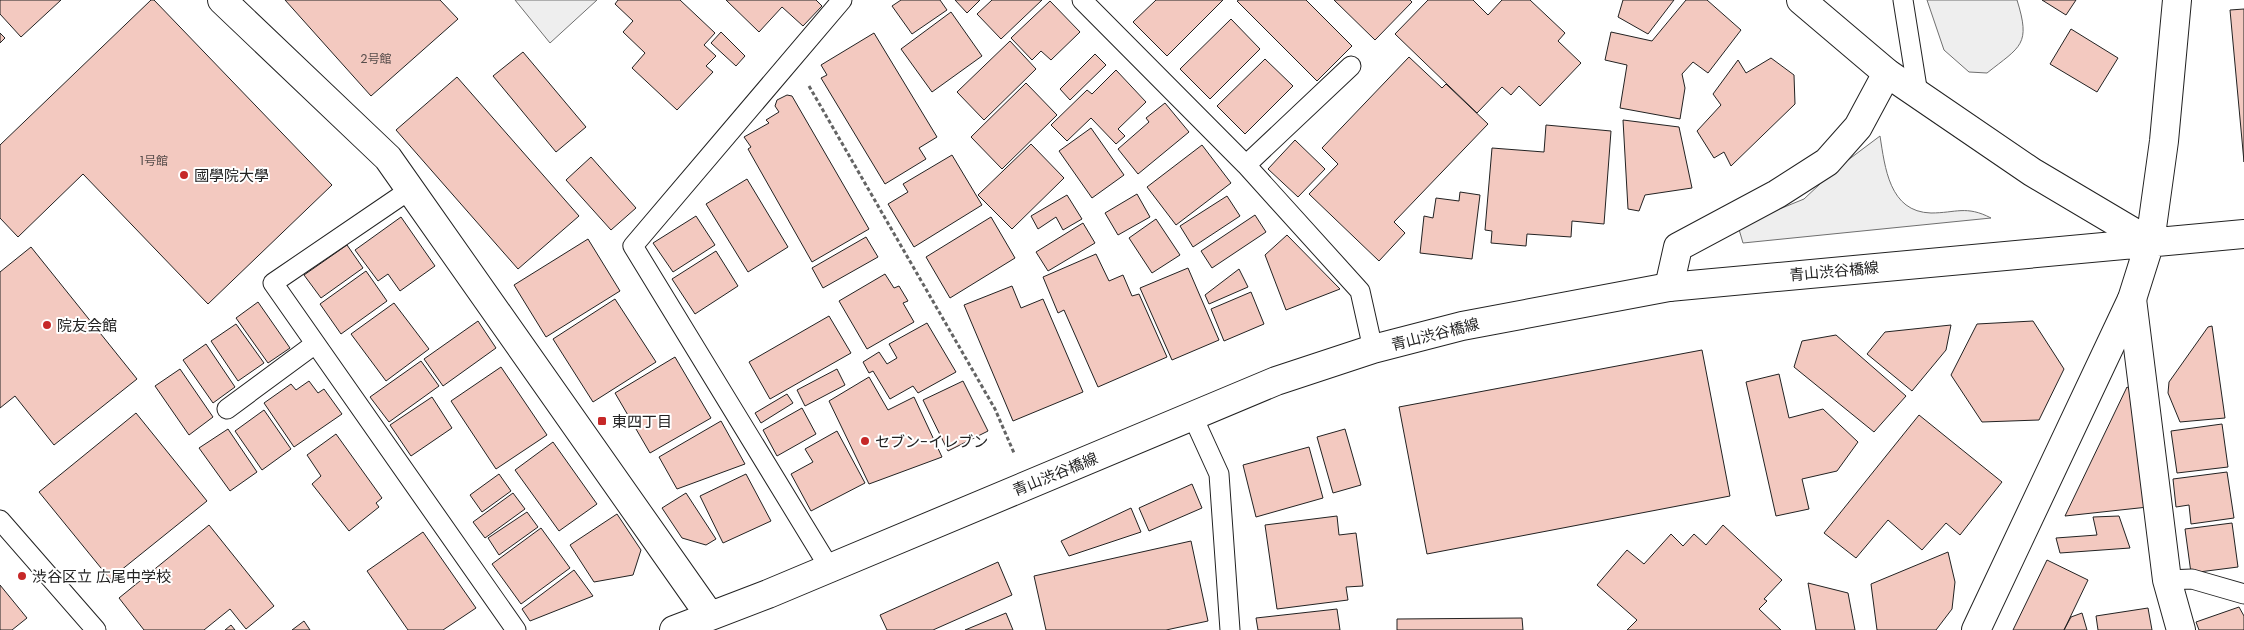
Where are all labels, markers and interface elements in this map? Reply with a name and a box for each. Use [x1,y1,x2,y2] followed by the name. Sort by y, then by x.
[361,50,391,67] house number: 2号館
[140,152,168,169] house number: 1号館
[194,165,269,186] place label: 國學院大學
[178,169,190,181] marker: 國學院大學
[1788,257,1880,285] street label: 青山渋谷橋線
[1389,313,1481,355] street label: 青山渋谷橋線
[57,315,117,336] place label: 院友会館
[41,319,53,331] marker: 院友会館
[612,411,672,432] place label: 東四丁目
[596,415,608,427] marker: 東四丁目
[875,431,988,452] place label: セブン-イレブン
[859,435,871,447] marker: セブン-イレブン
[1009,447,1101,501] street label: 青山渋谷橋線
[32,566,171,587] place label: 渋谷区立 広尾中学校
[16,570,28,582] marker: 渋谷区立 広尾中学校

